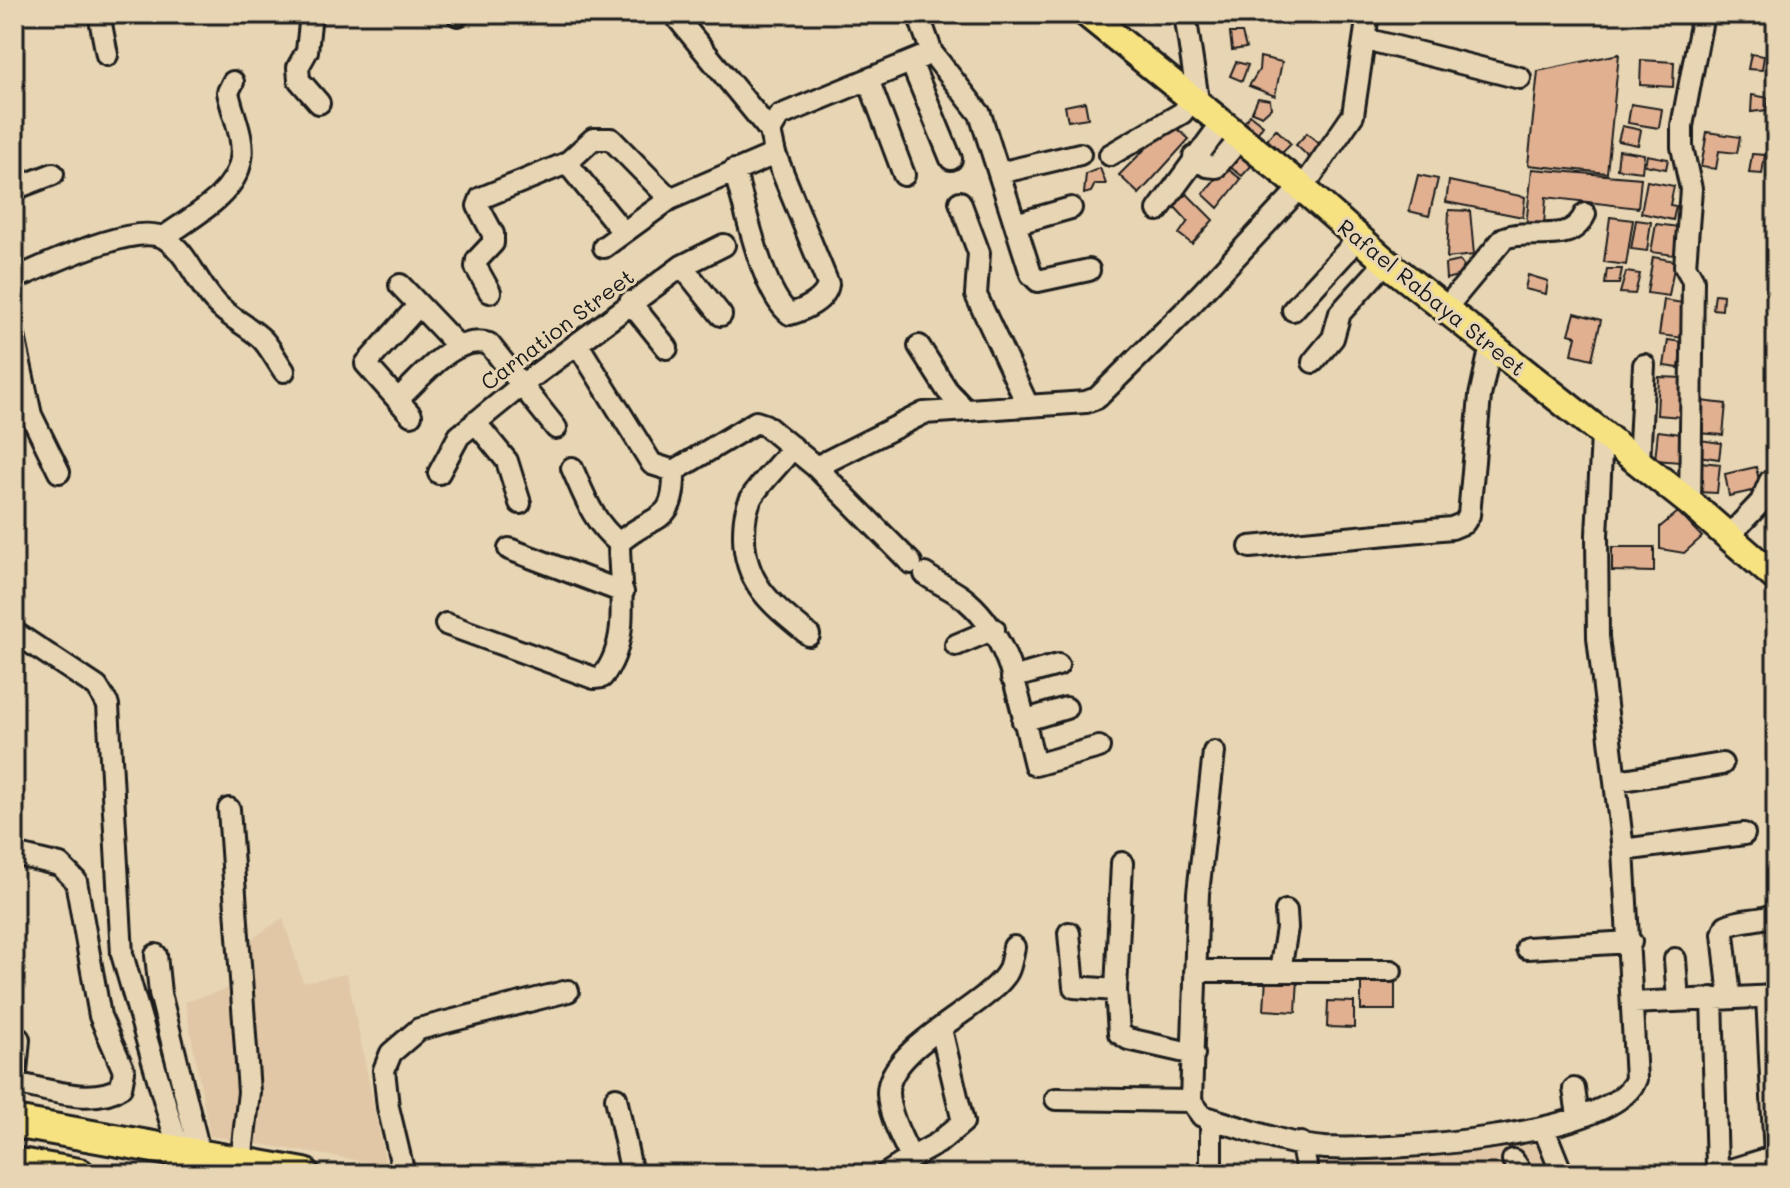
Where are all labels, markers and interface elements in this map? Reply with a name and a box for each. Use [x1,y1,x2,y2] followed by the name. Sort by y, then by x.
[1332,212,1532,382] street label: Rafael Rabaya Street
[474,262,640,396] street label: Carnation Street

